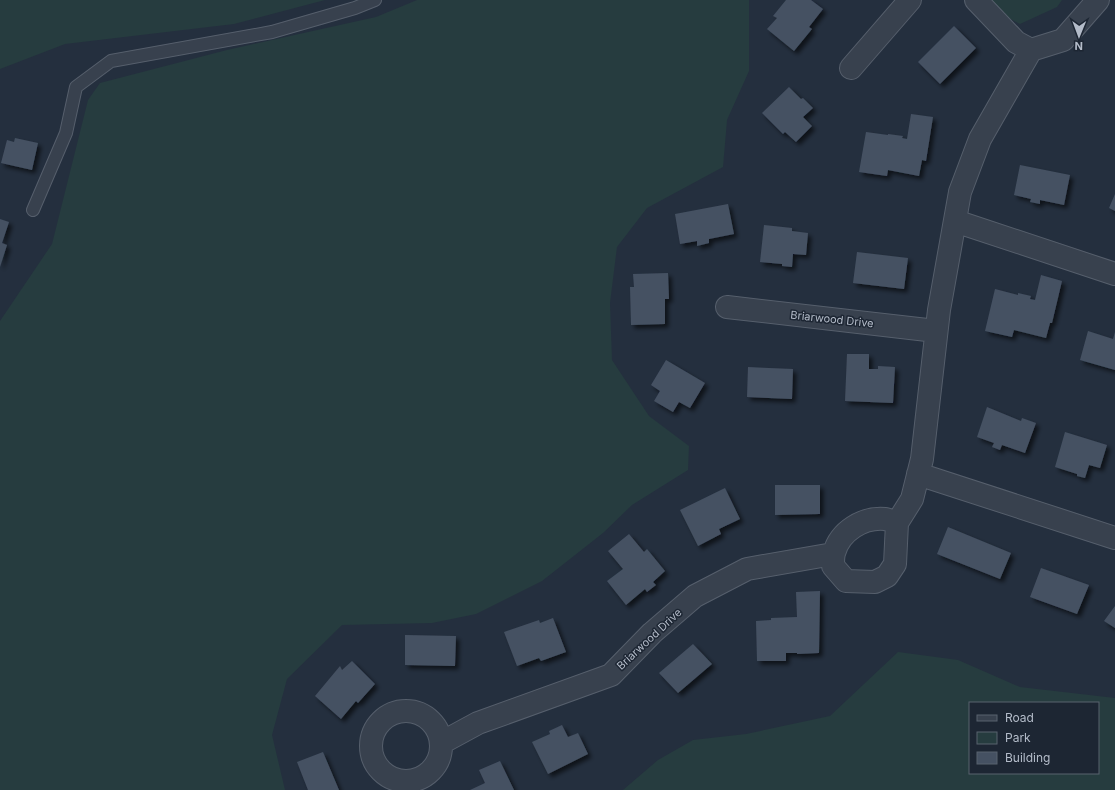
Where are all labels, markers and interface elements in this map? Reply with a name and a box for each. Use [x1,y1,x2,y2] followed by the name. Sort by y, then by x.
[1059,16,1099,56] north arrow
[1075,39,1083,53] text: N
[790,308,874,330] street label: Briarwood Drive
[614,605,684,673] street label: Briarwood Drive
[969,702,1099,774] legend
[1005,710,1034,725] text: Road
[1005,730,1031,745] text: Park
[1005,750,1050,765] text: Building

